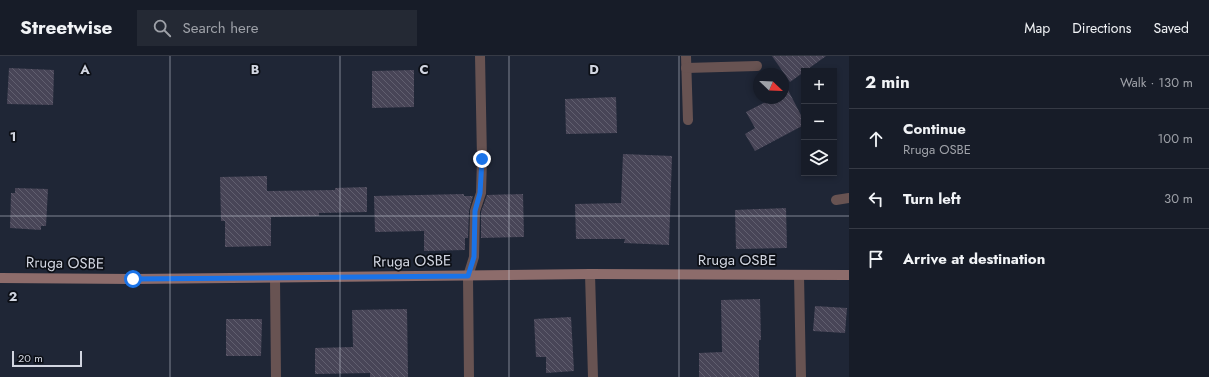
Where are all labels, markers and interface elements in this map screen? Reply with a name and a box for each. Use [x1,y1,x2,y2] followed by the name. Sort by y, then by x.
[137,10,417,46] search box
[20,14,113,41] text: Streetwise
[151,17,173,39] icon: search
[183,17,258,39] text: Search here
[1024,18,1050,38] text: Map
[1072,18,1132,38] text: Directions
[1154,18,1189,38] text: Saved
[79,60,90,79] text: A
[251,60,260,79] text: B
[419,60,429,79] text: C
[589,60,599,79] text: D
[753,68,789,104] north arrow
[801,68,837,176] map controls
[801,68,837,104] button: +
[865,70,910,94] text: 2 min
[1120,73,1193,92] text: Walk · 130 m
[801,104,837,140] button: −
[903,118,966,140] text: Continue
[10,127,16,146] text: 1
[865,128,887,150] icon: ahead
[1158,129,1193,148] text: 100 m
[801,140,837,176] button: layers
[903,140,971,159] text: Rruga OSBE
[473,150,491,168] route end
[865,188,887,210] icon: left
[903,188,961,210] text: Turn left
[1164,189,1193,208] text: 30 m
[865,248,887,270] icon: arrive
[903,248,1045,270] text: Arrive at destination
[373,249,451,273] street label: Rruga OSBE
[698,249,776,271] street label: Rruga OSBE
[26,251,104,275] street label: Rruga OSBE
[124,270,142,288] route start
[9,287,17,306] text: 2
[12,349,82,368] scale bar
[18,350,43,366] text: 20 m

